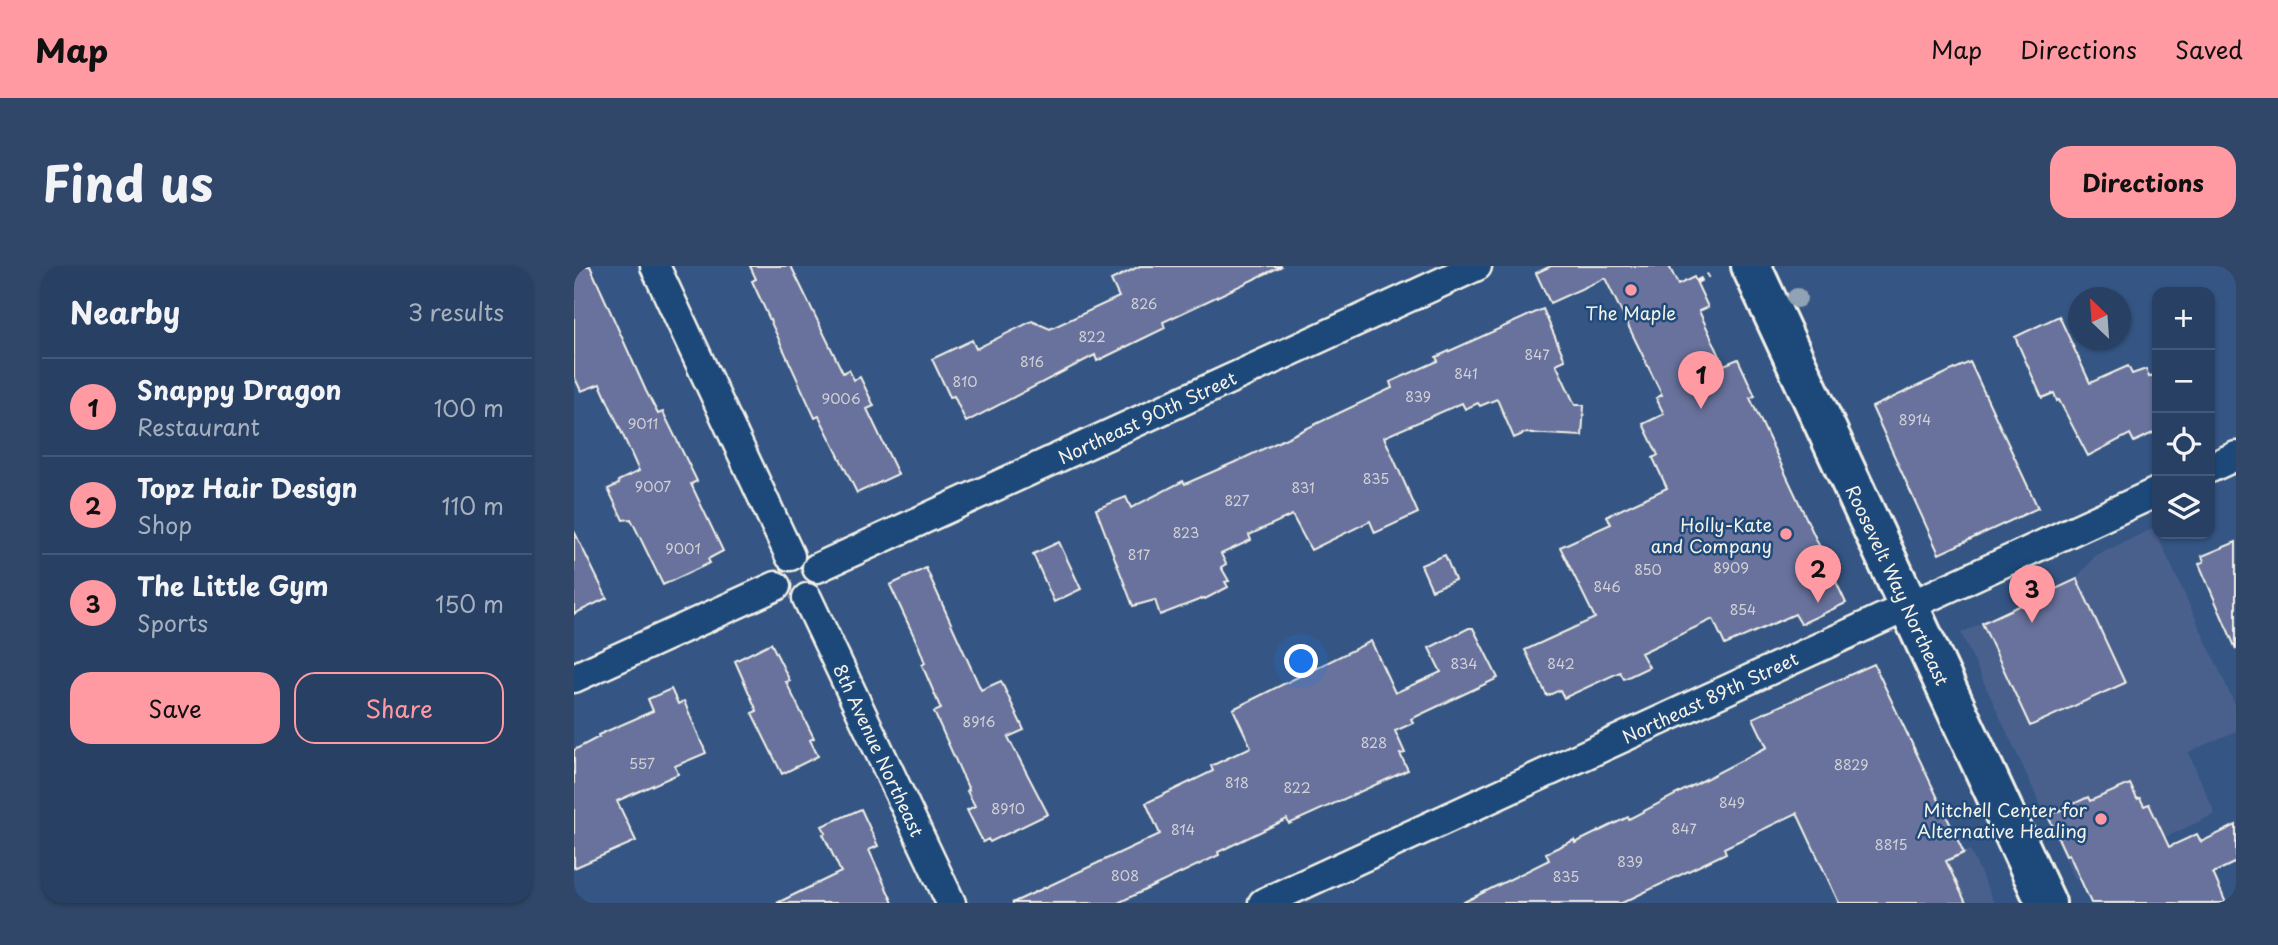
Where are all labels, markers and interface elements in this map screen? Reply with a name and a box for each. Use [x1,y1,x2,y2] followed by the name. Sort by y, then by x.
[35,24,108,74] text: Map
[1931,31,1982,67] text: Map
[2020,31,2137,67] text: Directions
[2175,31,2243,67] text: Saved
[42,145,213,219] text: Find us
[2050,146,2236,218] button: Directions
[1623,282,1639,298] marker: The Maple
[2068,287,2131,350] north arrow
[2152,287,2215,539] map controls
[2152,287,2215,350] button: +
[70,289,180,334] text: Nearby
[1131,293,1157,314] house number: 826
[408,294,504,329] text: 3 results
[1586,299,1677,326] place label: The Maple
[1078,326,1106,347] house number: 822
[1524,344,1550,365] house number: 847
[2152,350,2215,413] button: −
[1020,351,1044,372] house number: 816
[1678,351,1724,409] pin: 1
[1454,363,1478,384] house number: 841
[1053,364,1241,470] street label: Northeast 90th Street
[137,370,342,409] text: Snappy Dragon
[952,371,978,392] house number: 810
[1405,386,1431,407] house number: 839
[822,388,861,409] house number: 9006
[88,390,99,425] text: 1
[434,390,504,425] text: 100 m
[137,409,260,444] text: Restaurant
[1899,409,1931,430] house number: 8914
[628,413,658,434] house number: 9011
[2152,413,2215,476] button: locate
[137,468,358,507] text: Topz Hair Design
[1363,468,1389,489] house number: 835
[635,476,671,497] house number: 9007
[2152,476,2215,539] button: layers
[1291,477,1315,498] house number: 831
[1840,480,1956,690] street label: Roosevelt Way Northeast
[85,488,101,523] text: 2
[442,488,504,523] text: 110 m
[1225,490,1250,511] house number: 827
[137,507,192,542] text: Shop
[1651,511,1772,559] place label: Holly-Kate and Company
[1173,522,1199,543] house number: 823
[1778,526,1794,542] marker: Holly-Kate and Company
[665,538,701,559] house number: 9001
[1128,544,1151,565] house number: 817
[1795,545,1841,603] pin: 2
[1713,557,1749,578] house number: 8909
[1634,559,1662,580] house number: 850
[2009,565,2055,623] pin: 3
[137,566,329,605] text: The Little Gym
[1593,576,1621,597] house number: 846
[85,586,101,621] text: 3
[435,586,504,621] text: 150 m
[1730,599,1756,620] house number: 854
[137,605,208,640] text: Sports
[1284,644,1318,678] your location
[1617,644,1803,750] street label: Northeast 89th Street
[1450,653,1478,674] house number: 834
[1547,653,1575,674] house number: 842
[827,659,931,841] street label: 8th Avenue Northeast
[70,672,280,744] button: Save
[294,672,504,744] button: Share
[963,711,996,732] house number: 8916
[1361,732,1387,753] house number: 828
[629,753,655,774] house number: 557
[1834,754,1868,775] house number: 8829
[1225,772,1249,793] house number: 818
[1283,777,1311,798] house number: 822
[1719,792,1745,813] house number: 849
[1917,796,2088,844] place label: Mitchell Center for Alternative Healing
[991,798,1025,819] house number: 8910
[2093,811,2109,827] marker: Mitchell Center for Alternative Healing
[1671,818,1697,839] house number: 847
[1171,819,1195,840] house number: 814
[1874,834,1908,855] house number: 8815
[1617,851,1643,872] house number: 839
[1111,865,1139,886] house number: 808
[1553,866,1579,887] house number: 835

